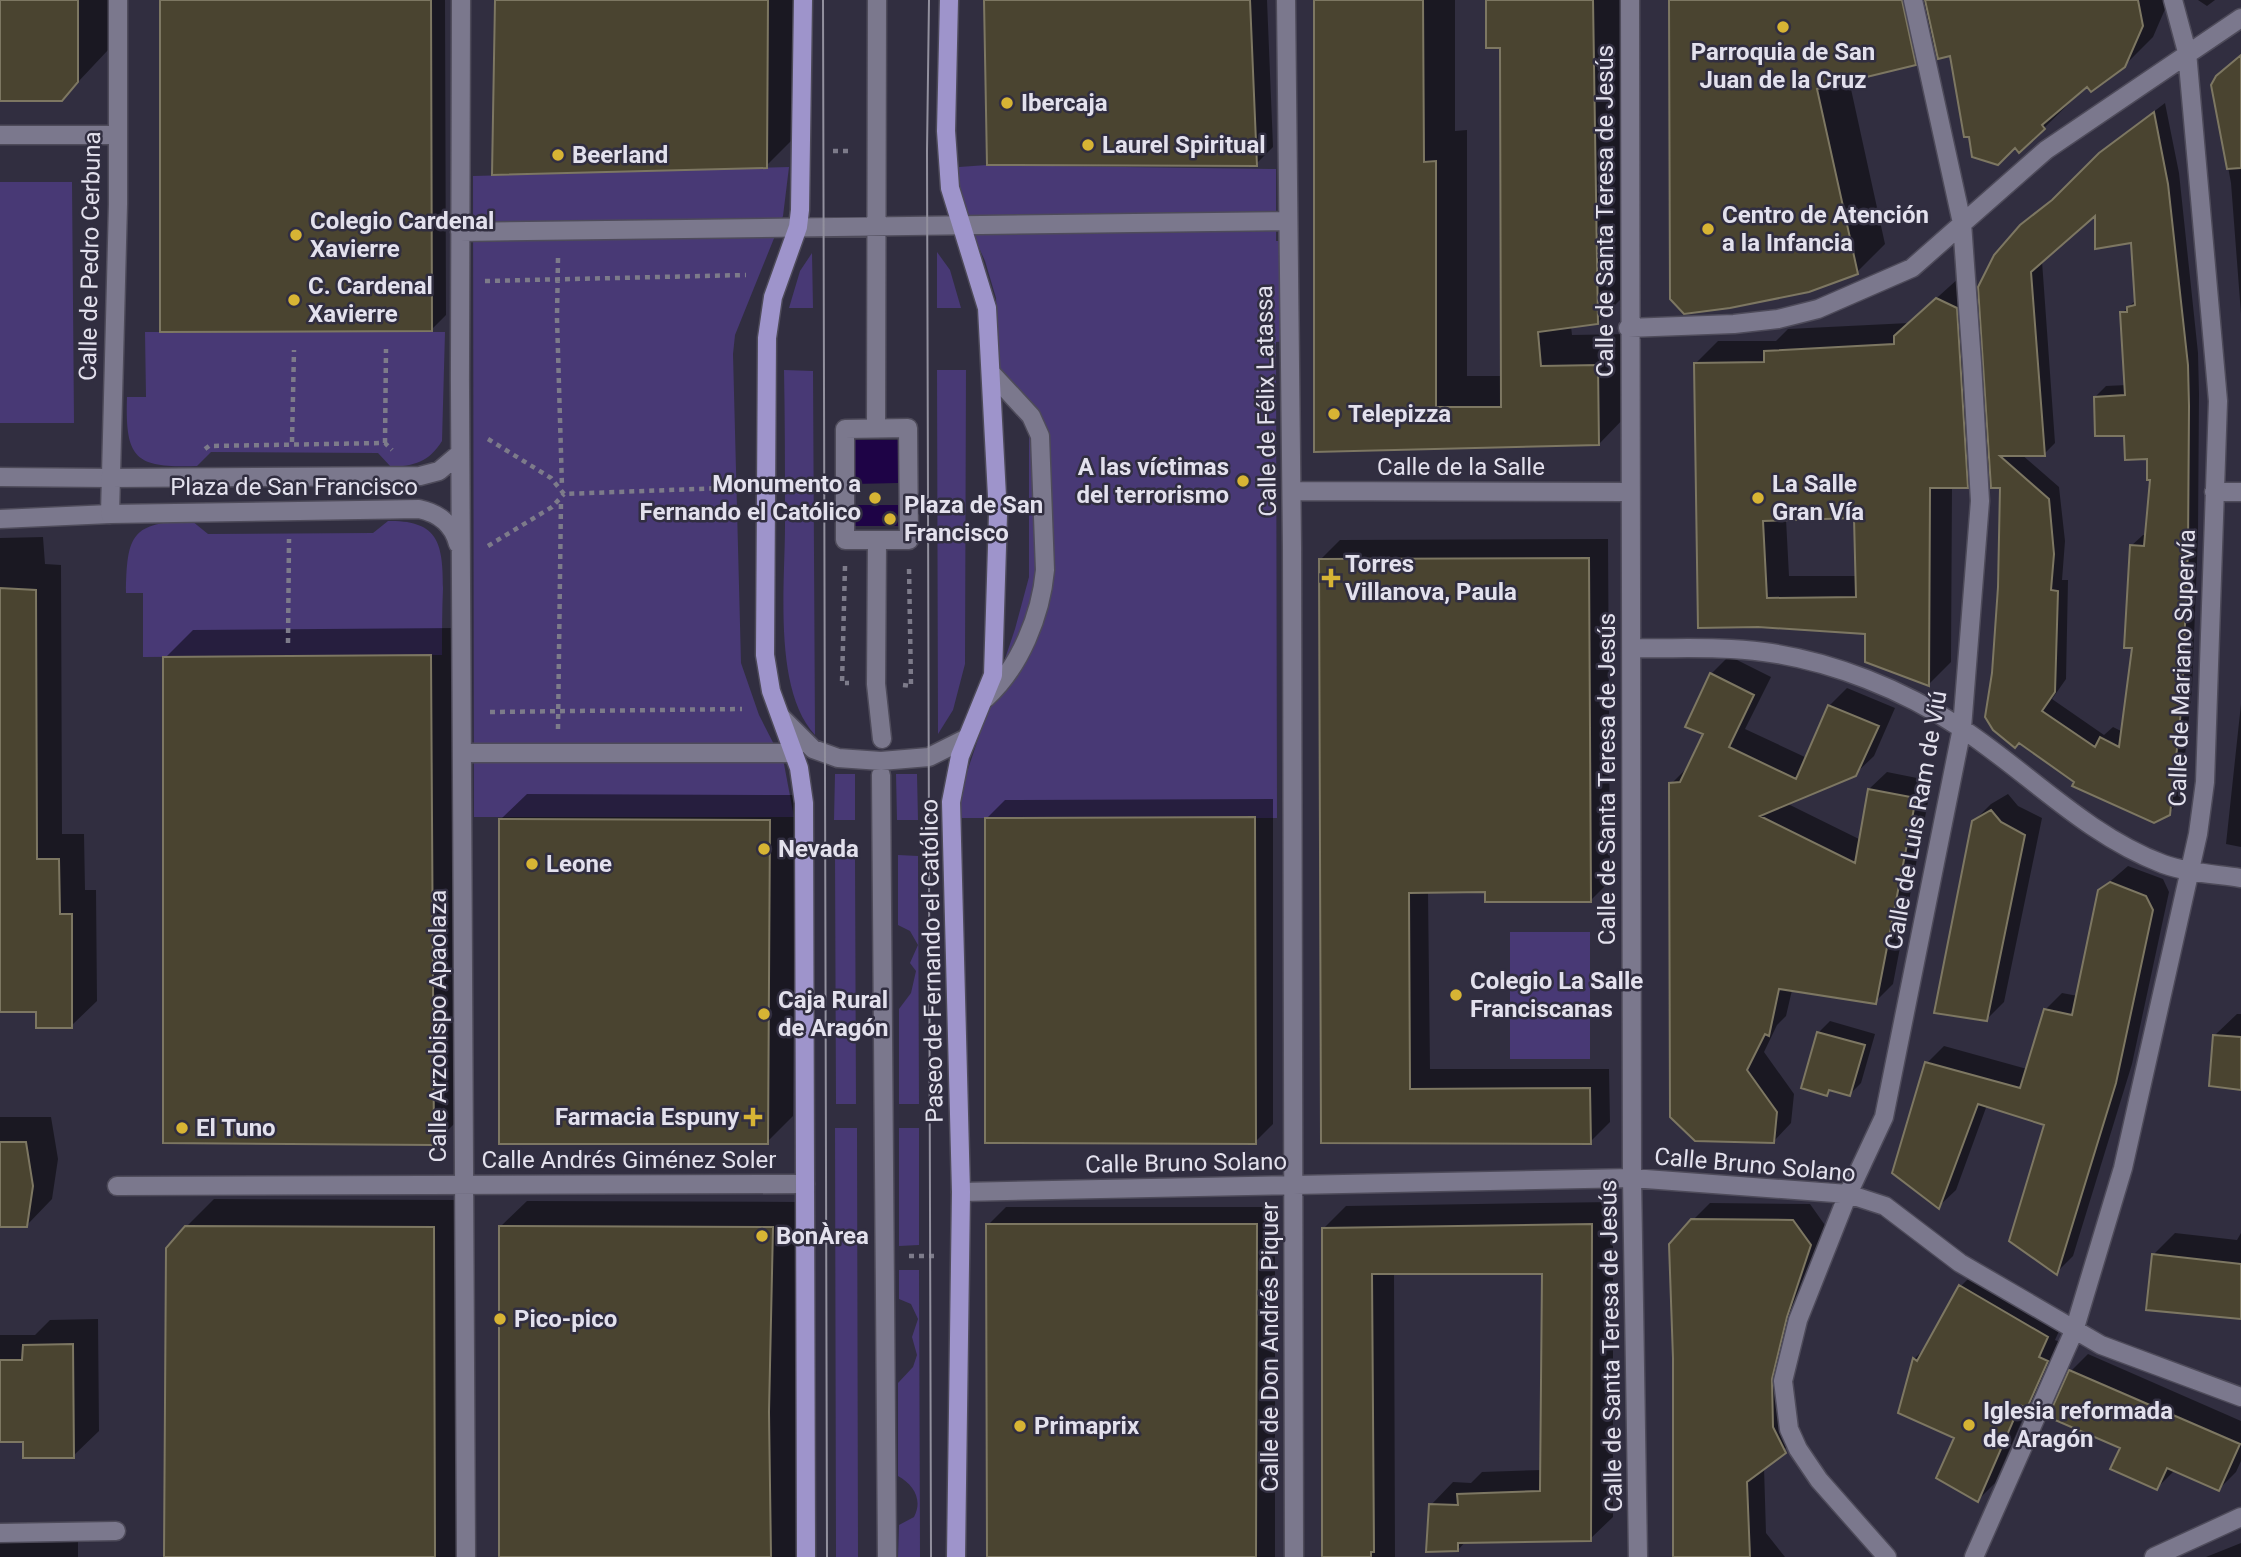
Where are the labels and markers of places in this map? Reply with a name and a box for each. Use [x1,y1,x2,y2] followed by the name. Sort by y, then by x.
[1775,19,1791,35] marker: Parroquia de San Juan de la Cruz
[1691,38,1875,94] place label: Parroquia de San Juan de la Cruz
[1021,89,1108,117] place label: Ibercaja
[999,95,1015,111] marker: Ibercaja
[1102,131,1266,159] place label: Laurel Spiritual
[1080,137,1096,153] marker: Laurel Spiritual
[572,141,668,169] place label: Beerland
[550,147,566,163] marker: Beerland
[1722,201,1929,257] place label: Centro de Atención a la Infancia
[310,207,494,263] place label: Colegio Cardenal Xavierre
[1700,221,1716,237] marker: Centro de Atención a la Infancia
[288,227,304,243] marker: Colegio Cardenal Xavierre
[308,272,433,328] place label: C. Cardenal Xavierre
[286,292,302,308] marker: C. Cardenal Xavierre
[1348,400,1451,428] place label: Telepizza
[1326,406,1342,422] marker: Telepizza
[1077,453,1229,509] place label: A las víctimas del terrorismo
[640,470,861,526] place label: Monumento a Fernando el Católico
[1772,470,1864,526] place label: La Salle Gran Vía
[1235,473,1251,489] marker: A las víctimas del terrorismo
[867,490,883,506] marker: Monumento a Fernando el Católico
[1750,490,1766,506] marker: La Salle Gran Vía
[904,491,1043,547] place label: Plaza de San Francisco
[882,511,898,527] marker: Plaza de San Francisco
[1345,550,1517,606] place label: Torres Villanova, Paula
[1323,570,1339,586] marker: Torres Villanova, Paula
[778,835,859,863] place label: Nevada
[756,841,772,857] marker: Nevada
[546,850,612,878] place label: Leone
[524,856,540,872] marker: Leone
[1470,967,1643,1023] place label: Colegio La Salle Franciscanas
[778,986,889,1042] place label: Caja Rural de Aragón
[1448,987,1464,1003] marker: Colegio La Salle Franciscanas
[756,1006,772,1022] marker: Caja Rural de Aragón
[555,1103,740,1131] place label: Farmacia Espuny
[745,1109,761,1125] marker: Farmacia Espuny
[196,1114,276,1142] place label: El Tuno
[174,1120,190,1136] marker: El Tuno
[776,1222,869,1250] place label: BonÀrea
[754,1228,770,1244] marker: BonÀrea
[514,1305,617,1333] place label: Pico-pico
[492,1311,508,1327] marker: Pico-pico
[1983,1397,2173,1453] place label: Iglesia reformada de Aragón
[1034,1412,1140,1440] place label: Primaprix
[1961,1417,1977,1433] marker: Iglesia reformada de Aragón
[1012,1418,1028,1434] marker: Primaprix

